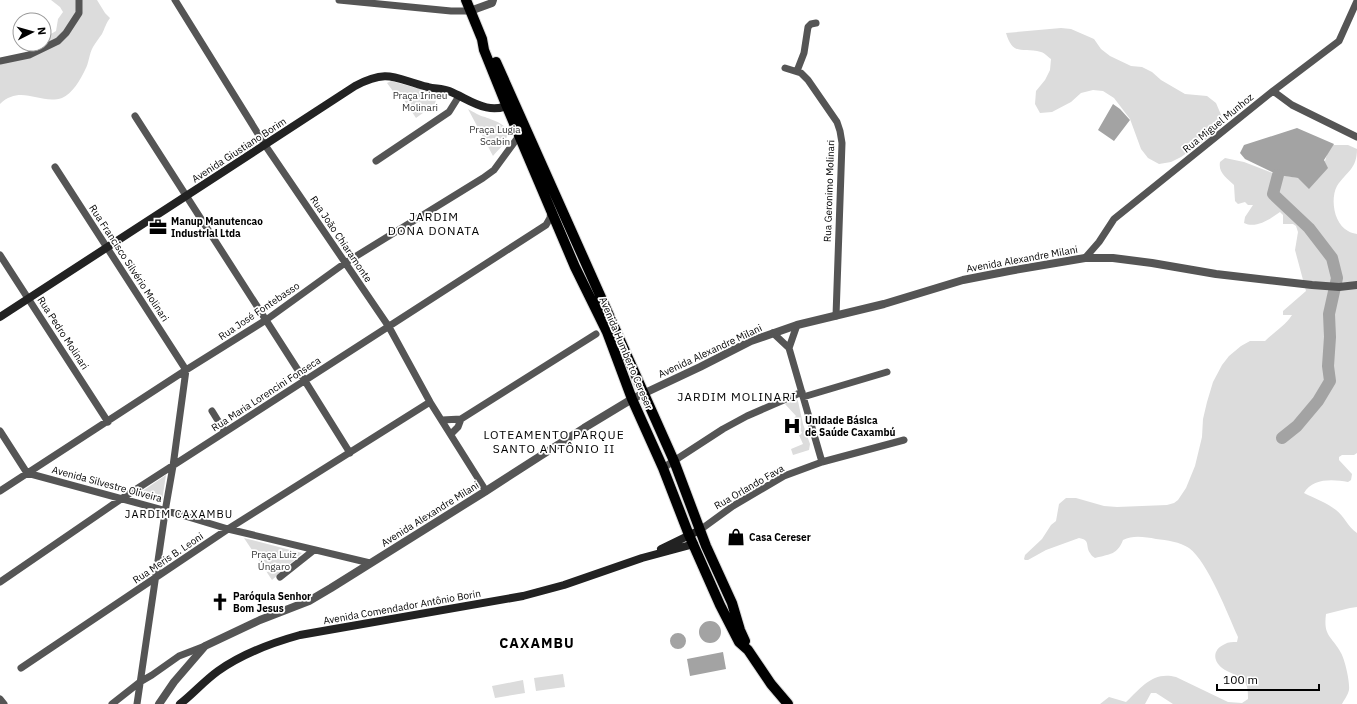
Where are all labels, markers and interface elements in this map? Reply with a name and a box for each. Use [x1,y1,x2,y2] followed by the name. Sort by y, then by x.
[12,12,52,52] north arrow
[35,26,49,36] text: N
[393,89,447,114] park label: Praça Irineu Molinari
[1180,90,1256,156] street label: Rua Miguel Munhoz
[189,115,289,185] street label: Avenida Giustiano Borim
[469,123,521,148] park label: Praça Lugia Scabin
[821,140,837,242] street label: Rua Geronimo Molinari
[307,193,375,285] street label: Rua João Chiaramonte
[86,202,172,324] street label: Rua Francisco Silvério Molinari
[388,209,480,238] district label: JARDIM DONA DONATA
[171,215,263,240] place label: Manup Manutencao Industrial Ltda
[148,217,168,237] office icon: Manup Manutencao Industrial Ltda
[965,243,1079,275] street label: Avenida Alexandre Milani
[216,279,302,343] street label: Rua José Fontebasso
[34,294,92,372] street label: Rua Pedro Molinari
[596,295,656,412] street label: Avenida Humberto Cereser
[656,321,764,381] street label: Avenida Alexandre Milani
[209,353,324,434] street label: Rua Maria Lorencini Fonseca
[677,389,797,404] district label: JARDIM MOLINARI
[805,414,896,439] place label: Unidade Básica de Saúde Caxambú
[782,416,802,436] hospital icon: Unidade Básica de Saúde Caxambú
[483,427,625,456] district label: LOTEAMENTO PARQUE SANTO ANTÔNIO II
[712,461,787,512] street label: Rua Orlando Fava
[51,463,164,505] street label: Avenida Silvestre Oliveira
[379,479,481,549] street label: Avenida Alexandre Milani
[125,507,233,521] district label: JARDIM CAXAMBU
[726,527,746,547] shop icon: Casa Cereser
[130,530,206,586] street label: Rua Meris B. Leoni
[749,531,811,544] place label: Casa Cereser
[251,548,297,573] park label: Praça Luiz Úngaro
[322,587,482,627] street label: Avenida Comendador Antônio Borin
[233,590,311,615] place label: Paróquia Senhor Bom Jesus
[210,592,230,612] church icon: Paróquia Senhor Bom Jesus
[499,634,575,652] district label: CAXAMBU
[1217,666,1319,692] scale bar
[1223,672,1258,687] text: 100 m

